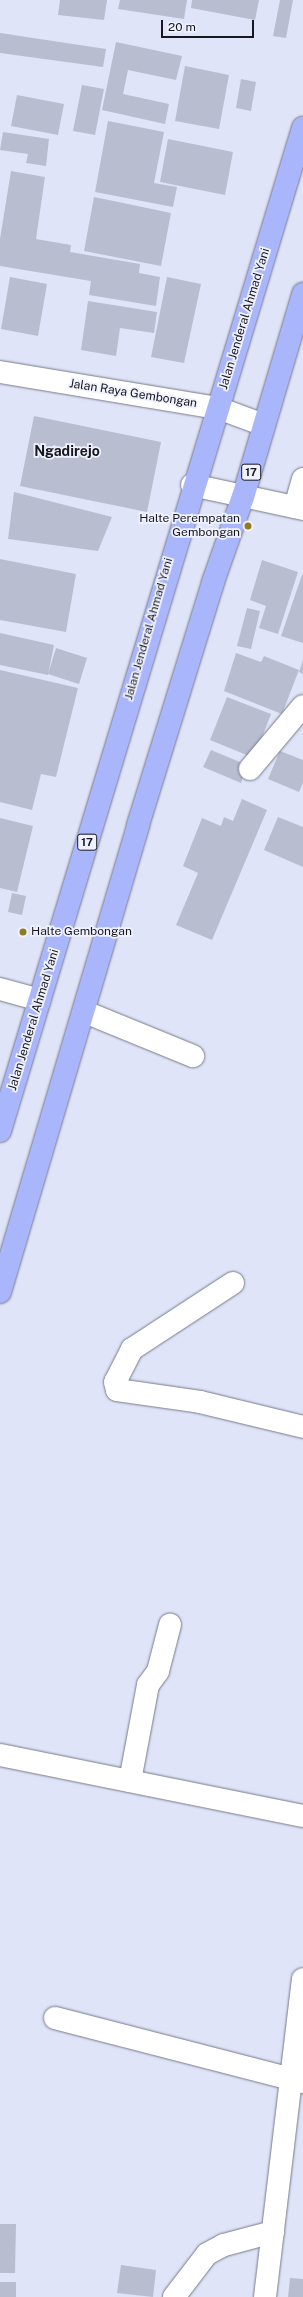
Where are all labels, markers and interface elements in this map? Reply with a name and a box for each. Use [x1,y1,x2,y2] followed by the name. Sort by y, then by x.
[163,12,256,38] scale bar
[168,20,196,34] text: 20 m
[217,247,273,391] street label: Jalan Jenderal Ahmad Yani
[68,377,198,411] street label: Jalan Raya Gembongan
[34,443,100,459] district label: Ngadirejo
[241,463,261,481] road number: 17
[139,512,240,540] place label: Halte Perempatan Gembongan
[243,521,253,531] marker: Halte Perempatan Gembongan
[122,556,176,702] street label: Jalan Jenderal Ahmad Yani
[77,833,97,851] road number: 17
[31,925,132,939] place label: Halte Gembongan
[18,927,28,937] marker: Halte Gembongan
[6,948,62,1092] street label: Jalan Jenderal Ahmad Yani

